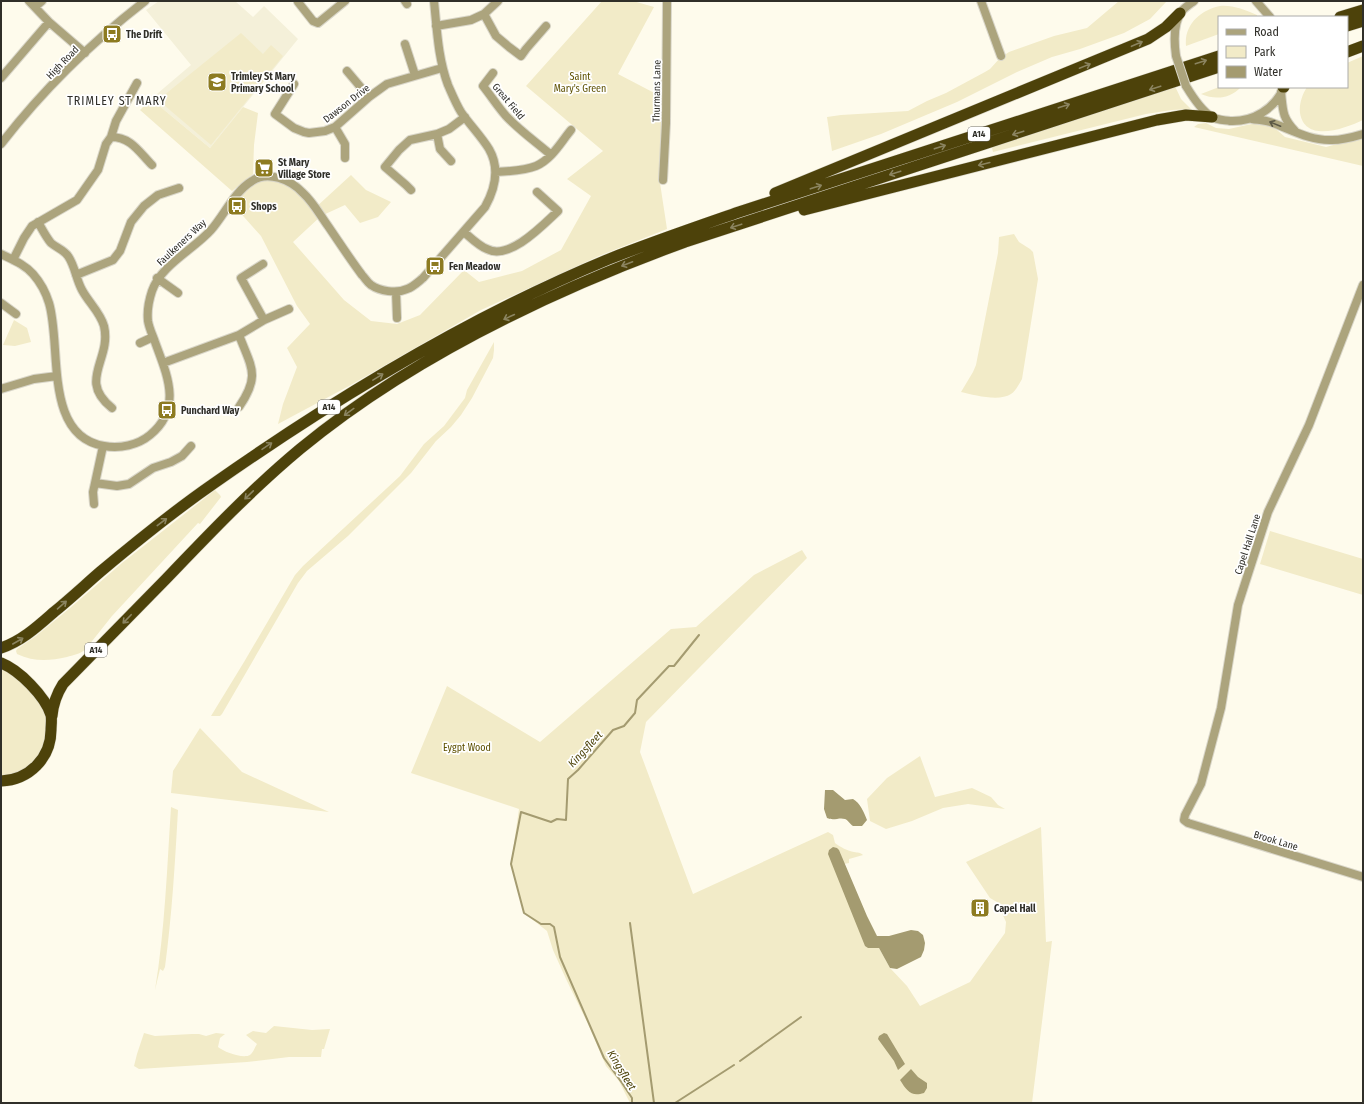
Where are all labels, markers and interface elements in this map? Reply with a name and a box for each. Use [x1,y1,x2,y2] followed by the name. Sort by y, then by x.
[1218,16,1348,88] legend
[101,23,123,45] bus stop icon: The Drift
[1254,25,1279,39] text: Road
[126,29,163,41] place label: The Drift
[1130,40,1142,47] one-way arrow
[44,44,81,82] street label: High Road
[1254,45,1276,59] text: Park
[1194,58,1207,65] one-way arrow
[650,60,664,122] street label: Thurmans Lane
[1078,62,1090,69] one-way arrow
[1254,65,1283,79] text: Water
[206,71,228,93] school or university icon: Trimley St Mary Primary School
[231,71,296,95] place label: Trimley St Mary Primary School
[554,71,606,95] park label: Saint Mary's Green
[490,81,527,122] street label: Great Field
[321,82,372,126] street label: Dawson Drive
[1149,85,1162,92] one-way arrow
[67,94,167,108] district label: TRIMLEY ST MARY
[1057,102,1069,110] one-way arrow
[1269,120,1281,127] one-way arrow
[968,127,990,141] road number: A14
[1013,129,1025,137] one-way arrow
[934,142,946,150] one-way arrow
[253,157,275,179] supermarket icon: St Mary Village Store
[277,157,330,181] place label: St Mary Village Store
[978,160,991,168] one-way arrow
[888,170,901,177] one-way arrow
[810,182,822,190] one-way arrow
[226,195,248,217] bus stop icon: Shops
[251,201,277,213] place label: Shops
[155,217,209,268] street label: Faulkeners Way
[730,222,742,230] one-way arrow
[424,255,446,277] bus stop icon: Fen Meadow
[449,261,500,273] place label: Fen Meadow
[622,261,634,268] one-way arrow
[503,314,515,321] one-way arrow
[372,373,384,381] one-way arrow
[156,399,178,421] bus stop icon: Punchard Way
[318,400,340,414] road number: A14
[181,405,239,417] place label: Punchard Way
[344,408,355,416] one-way arrow
[262,442,273,450] one-way arrow
[244,490,254,500] one-way arrow
[1232,512,1263,576] street label: Capel Hall Lane
[156,517,167,526] one-way arrow
[57,600,67,610] one-way arrow
[122,614,132,624] one-way arrow
[11,636,23,644] one-way arrow
[85,643,107,657] road number: A14
[565,728,606,770] water label: Kingsfleet
[443,742,491,754] park label: Eygpt Wood
[1252,829,1299,853] street label: Brook Lane
[969,897,991,919] building icon: Capel Hall
[994,903,1036,915] place label: Capel Hall
[605,1048,639,1093] water label: Kingsfleet

